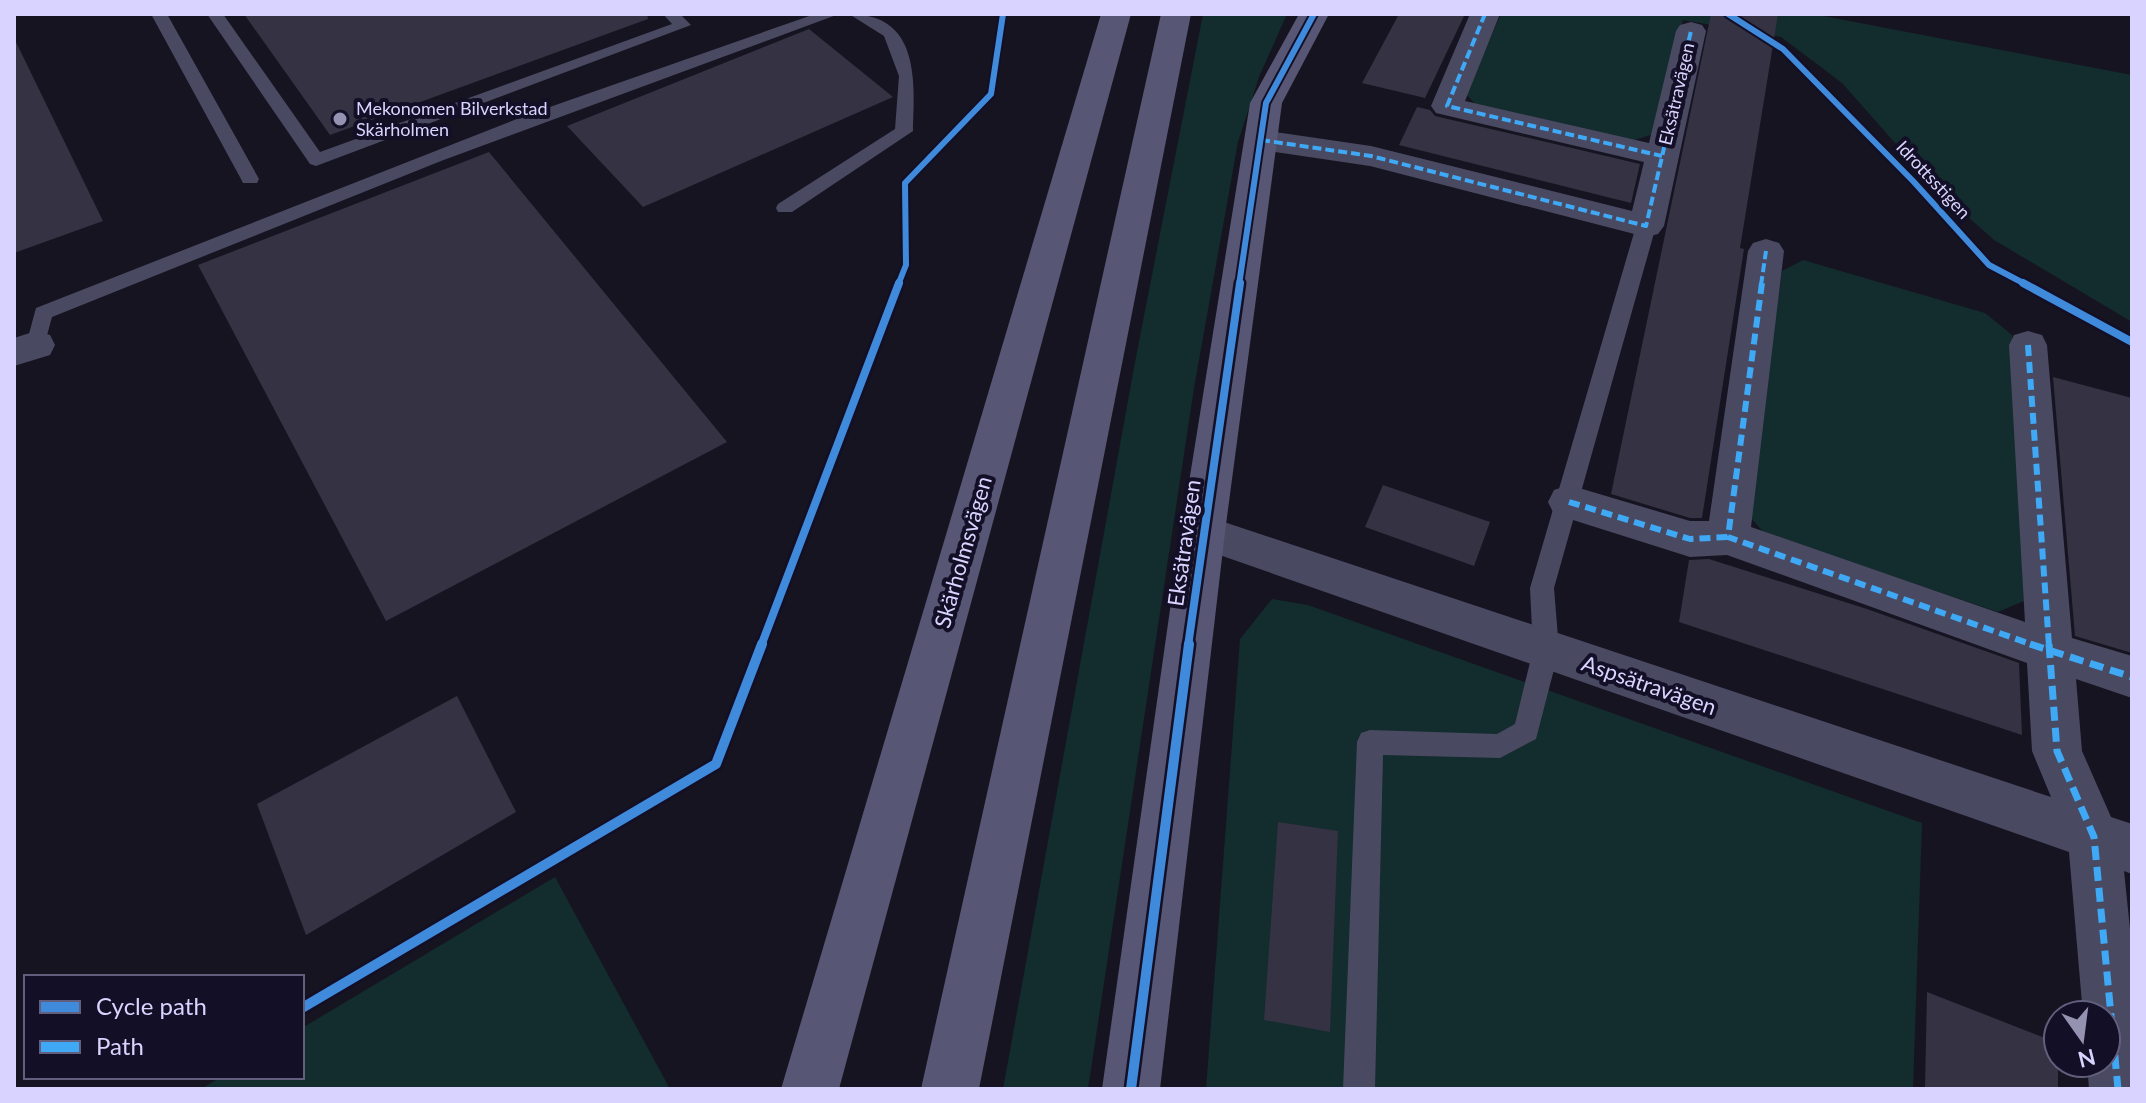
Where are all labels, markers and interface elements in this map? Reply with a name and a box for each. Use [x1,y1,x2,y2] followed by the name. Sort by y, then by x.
[1654,40,1698,147] street label: Eksätravägen
[356,97,548,140] place label: Mekonomen Bilverkstad Skärholmen
[331,110,349,128] marker: Mekonomen Bilverkstad Skärholmen
[1892,136,1975,223] street label: Idrottsstigen
[928,473,997,631] street label: Skärholmsvägen
[1161,478,1206,608] street label: Eksätravägen
[1578,649,1720,720] street label: Aspsätravägen
[24,975,304,1079] legend
[96,991,207,1020] text: Cycle path
[2042,999,2122,1079] north arrow
[96,1031,144,1060] text: Path
[2075,1044,2098,1074] text: N

